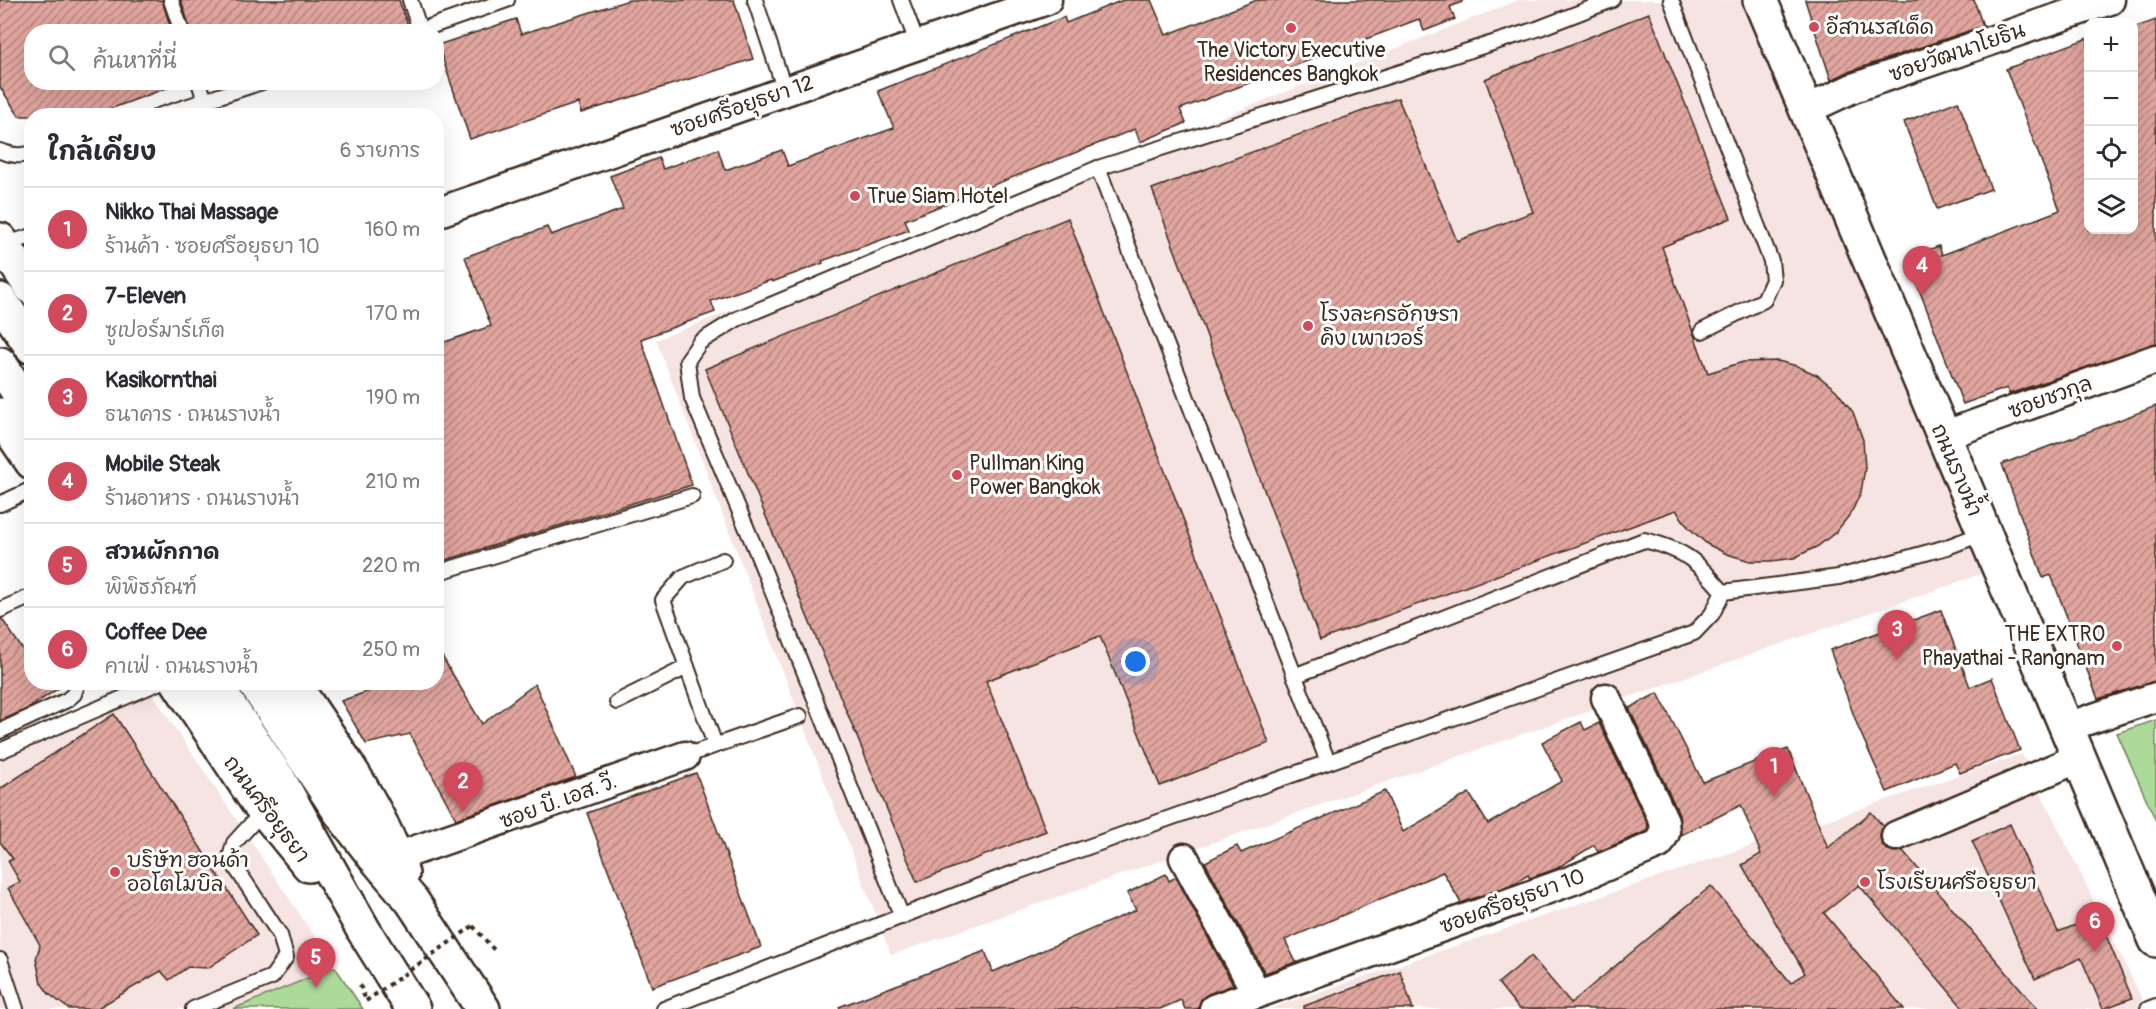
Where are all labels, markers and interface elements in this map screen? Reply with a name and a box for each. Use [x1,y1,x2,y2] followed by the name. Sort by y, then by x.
[1826,14,1934,41] place label: อีสานรสเด็ด
[1886,17,2029,88] street label: ซอยวัฒนาโยธิน
[2084,18,2138,234] map controls
[2084,18,2138,72] button: +
[1807,20,1821,34] marker: อีสานรสเด็ด
[1284,21,1298,35] marker: The Victory Executive Residences Bangkok
[24,24,444,90] search box
[1197,37,1386,88] place label: The Victory Executive Residences Bangkok
[45,41,78,74] icon: search
[93,47,177,75] text: ค้นหาที่นี่
[667,69,818,145] street label: ซอยศรีอยุธยา 12
[2084,72,2138,126] button: −
[2084,126,2138,180] button: locate
[48,136,156,168] text: ใกล้เคียง
[340,138,420,163] text: 6 รายการ
[2084,180,2138,234] button: layers
[867,183,1008,210] place label: True Siam Hotel
[848,189,862,203] marker: True Siam Hotel
[105,198,278,226] text: Nikko Thai Massage
[64,217,71,242] text: 1
[365,217,420,242] text: 160 m
[105,234,320,259] text: ร้านค้า · ซอยศรีอยุธยา 10
[1902,246,1942,296] pin: 4
[105,282,186,310] text: 7-Eleven
[62,301,73,326] text: 2
[366,301,420,326] text: 170 m
[1320,301,1459,352] place label: โรงละครอักษรา คิง เพาเวอร์
[105,318,225,343] text: ซูเปอร์มาร์เก็ต
[1301,319,1315,333] marker: โรงละครอักษรา คิง เพาเวอร์
[105,366,217,394] text: Kasikornthai
[2005,370,2096,427] street label: ซอยชวกุล
[62,385,73,410] text: 3
[366,385,420,410] text: 190 m
[105,402,281,427] text: ธนาคาร · ถนนรางน้ำ
[1925,417,1994,521] street label: ถนนรางน้ำ
[105,450,220,478] text: Mobile Steak
[969,450,1101,501] place label: Pullman King Power Bangkok
[950,468,964,482] marker: Pullman King Power Bangkok
[62,469,73,494] text: 4
[365,469,420,494] text: 210 m
[105,486,300,511] text: ร้านอาหาร · ถนนรางน้ำ
[105,538,220,566] text: สวนผักกาด
[62,553,73,578] text: 5
[362,553,420,578] text: 220 m
[105,575,197,600] text: พิพิธภัณฑ์
[1878,610,1916,660] pin: 3
[105,618,207,646] text: Coffee Dee
[1922,621,2105,672] place label: THE EXTRO Phayathai - Rangnam
[62,637,73,662] text: 6
[362,637,420,662] text: 250 m
[2110,639,2124,653] marker: THE EXTRO Phayathai - Rangnam
[1121,647,1150,676] your location
[105,654,258,679] text: คาเฟ่ · ถนนรางน้ำ
[1754,748,1794,797] pin: 1
[216,750,316,869] street label: ถนนศรีอยุธยา
[444,762,482,812] pin: 2
[496,768,620,835] street label: ซอย บี. เอส. วี.
[127,847,249,898] place label: บริษัท ฮอนด้า ออโตโมบิล
[1436,863,1589,942] street label: ซอยศรีอยุธยา 10
[108,865,122,879] marker: บริษัท ฮอนด้า ออโตโมบิล
[1877,869,2037,898] place label: โรงเรียนศรีอยุธยา
[1858,875,1872,889] marker: โรงเรียนศรีอยุธยา
[2076,902,2114,952] pin: 6
[296,938,336,988] pin: 5

